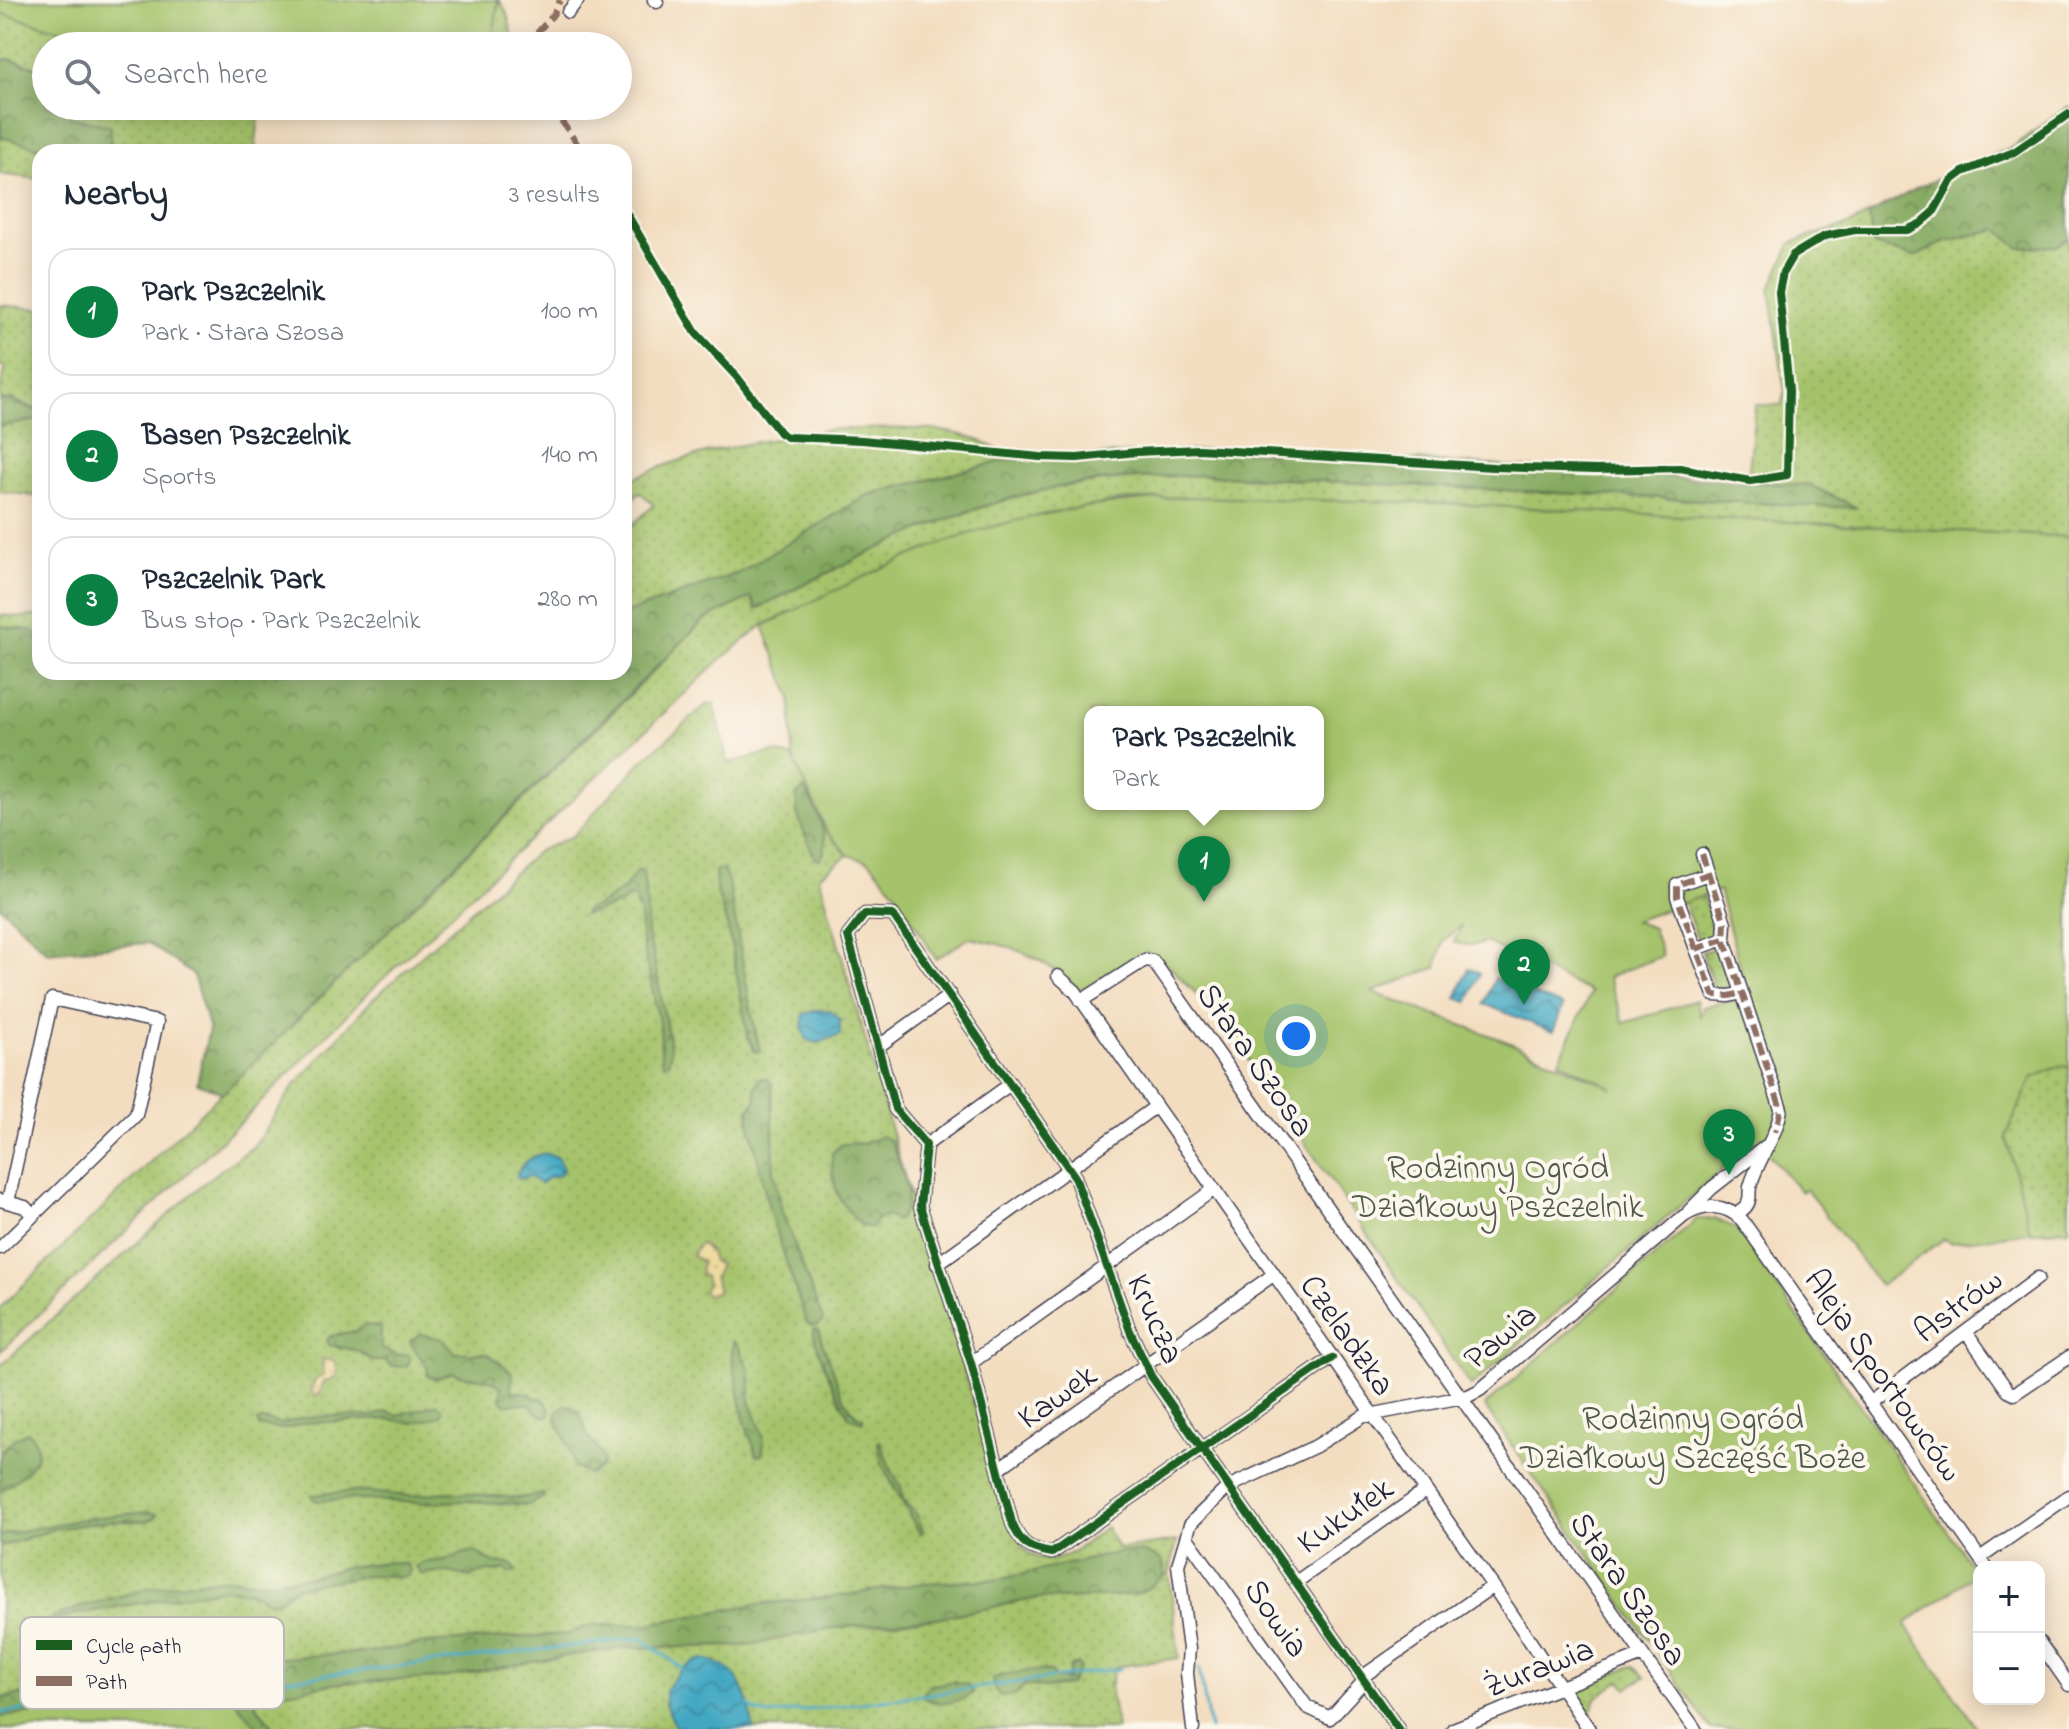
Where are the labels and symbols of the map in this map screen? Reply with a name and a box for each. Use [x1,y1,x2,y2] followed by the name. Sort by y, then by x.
[1178,836,1230,902] pin: 1
[1498,939,1550,1005] pin: 2
[1182,974,1325,1149] street label: Stara Szosa
[1276,1016,1316,1056] your location
[1703,1109,1755,1175] pin: 3
[1352,1145,1644,1234] park label: Rodzinny Ogród Działkowy Pszczelnik
[1904,1257,2014,1357] street label: Astrów
[1789,1259,1974,1493] street label: Aleja Sportowców
[1285,1265,1406,1407] street label: Czeladzka
[1111,1266,1195,1373] street label: Krucza
[1454,1292,1549,1384] street label: Pawia
[1008,1353,1108,1444] street label: Kawek
[1519,1396,1866,1485] park label: Rodzinny Ogród Działkowy Szczęść Boże
[1288,1466,1405,1569] street label: Kukułek
[1555,1503,1698,1678] street label: Stara Szosa
[1229,1570,1320,1669] street label: Sowia
[20,1617,284,1709] legend
[1477,1626,1602,1714] street label: Żurawia
[86,1632,181,1665] text: Cycle path
[86,1668,127,1700] text: Path

